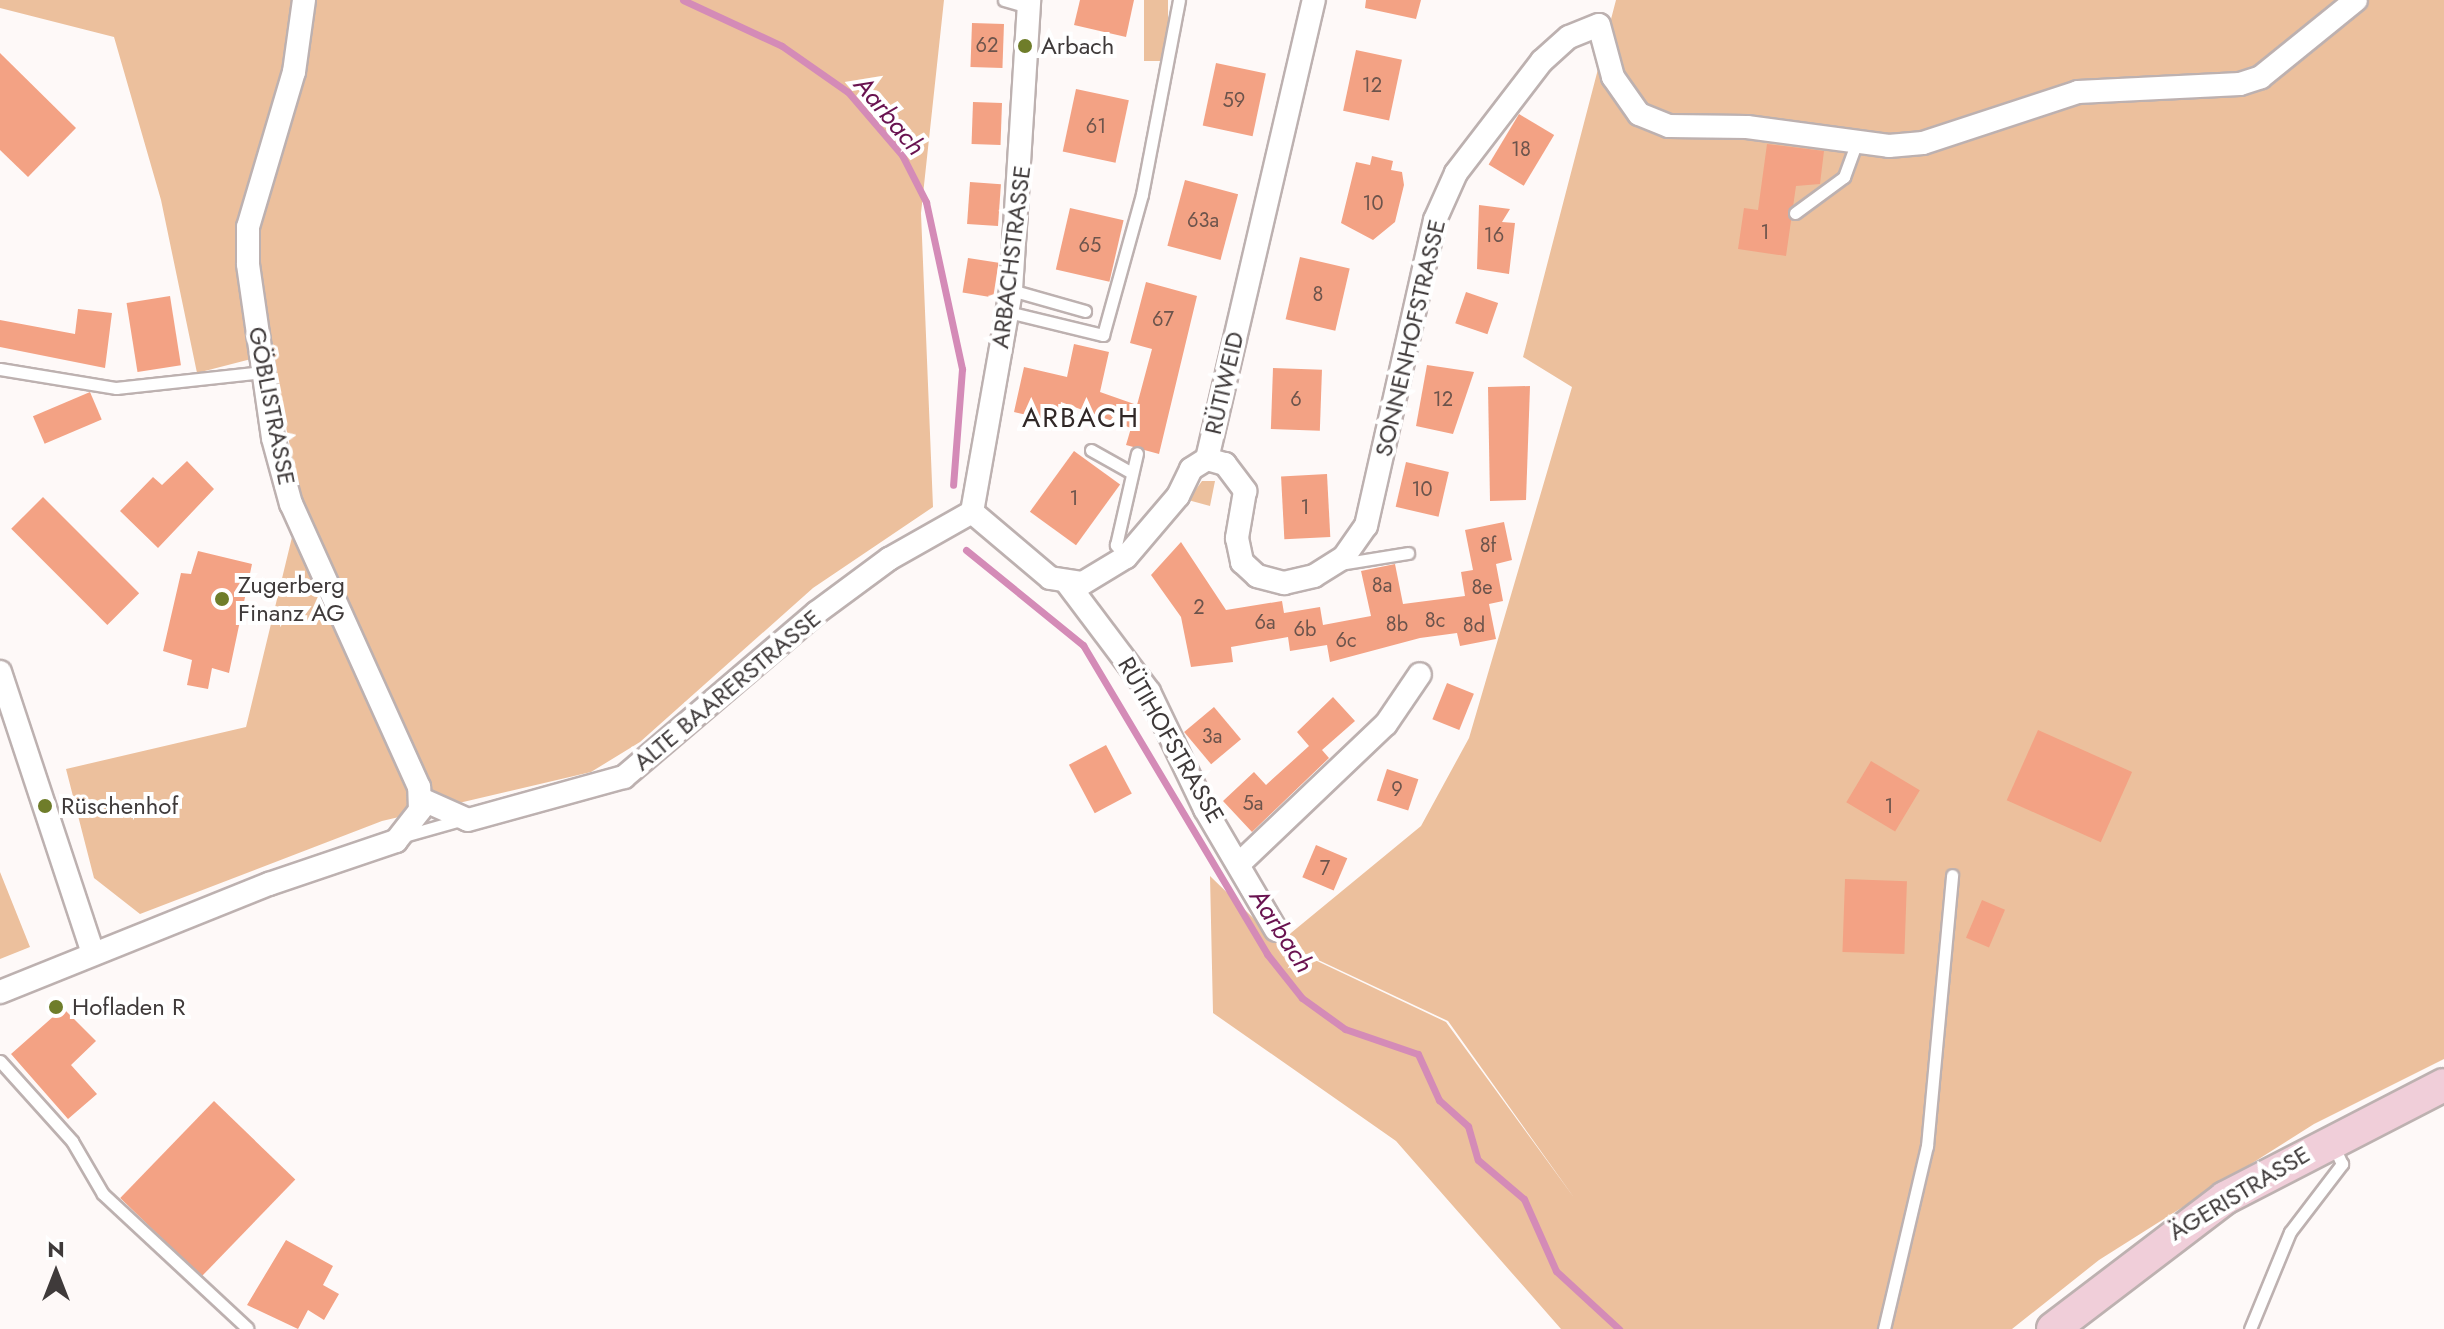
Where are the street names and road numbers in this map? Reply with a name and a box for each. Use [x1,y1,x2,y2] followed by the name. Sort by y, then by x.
[985,164,1037,350] street label: ARBACHSTRASSE
[1369,217,1451,459] street label: SONNENHOFSTRASSE
[243,324,301,488] street label: GÖBLISTRASSE
[1198,329,1250,437] street label: RÜTIWEID
[628,603,826,777] street label: ALTE BAARERSTRASSE
[1112,652,1230,828] street label: RÜTIHOFSTRASSE
[2163,1140,2315,1246] street label: ÄGERISTRASSE

